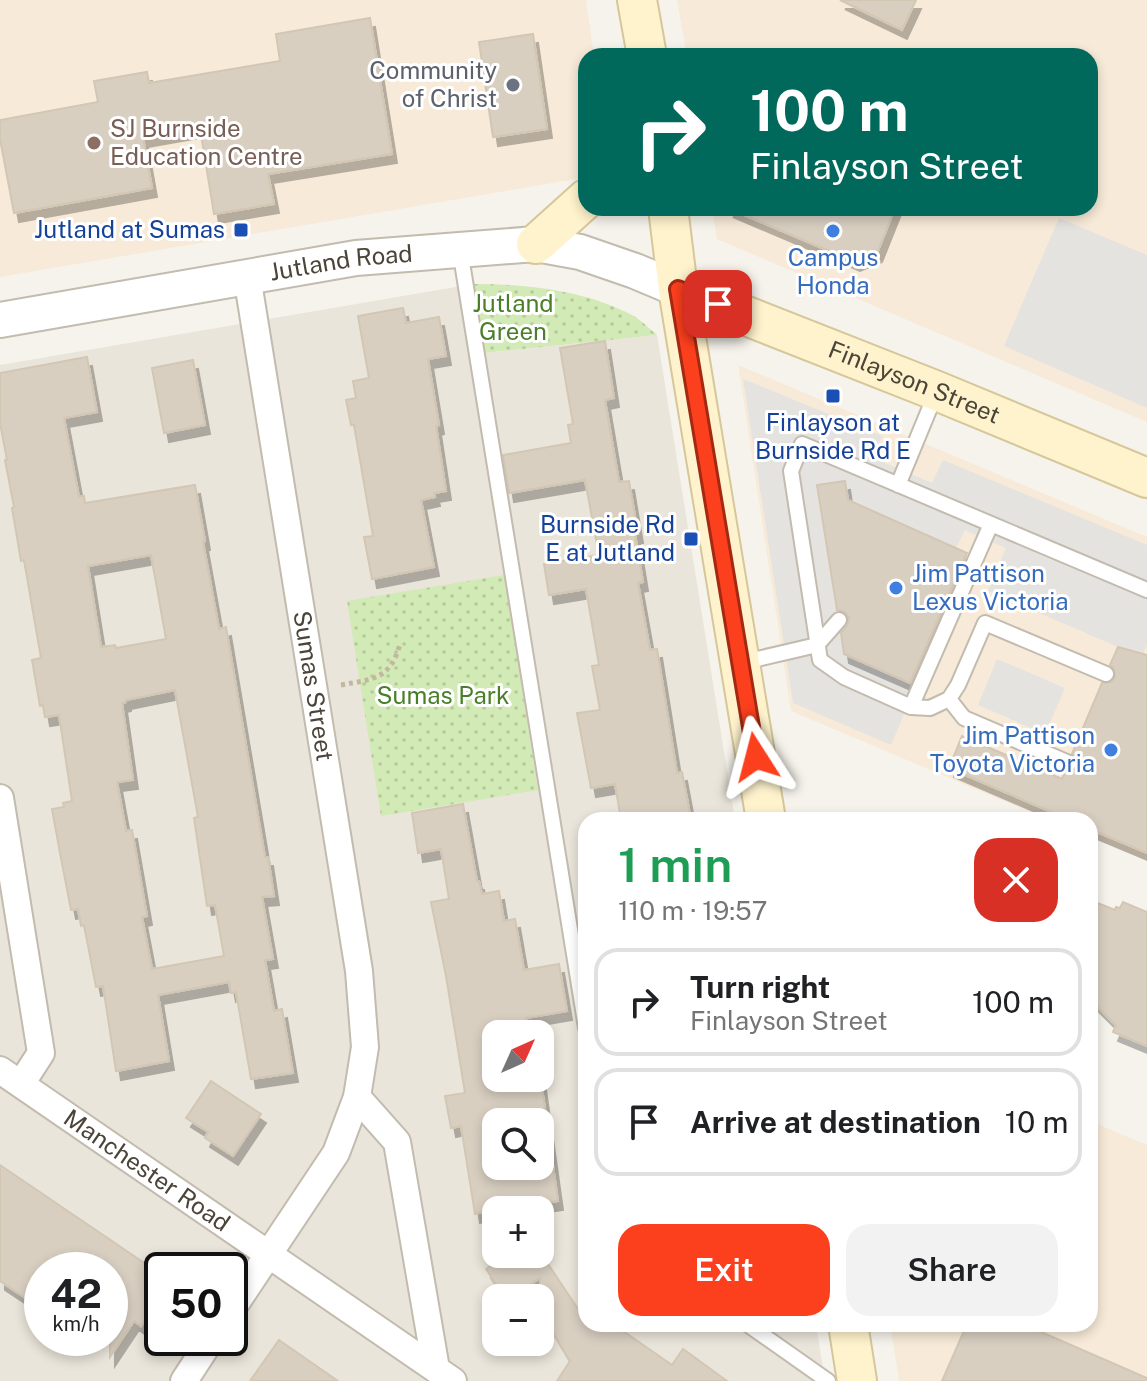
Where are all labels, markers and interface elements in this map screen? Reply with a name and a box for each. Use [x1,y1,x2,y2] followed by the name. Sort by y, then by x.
[369,56,497,112] place label: Community of Christ
[504,76,522,94] marker: Community of Christ
[750,78,909,144] text: 100 m
[618,80,722,184] icon: right
[110,114,303,170] place label: SJ Burnside Education Centre
[85,134,103,152] marker: SJ Burnside Education Centre
[750,145,1023,187] text: Finlayson Street
[34,215,225,243] place label: Jutland at Sumas
[232,221,250,239] marker: Jutland at Sumas
[824,222,842,240] marker: Campus Honda
[267,239,413,286] street label: Jutland Road
[788,243,878,299] place label: Campus Honda
[684,270,752,338] pin
[696,282,740,326] icon: arrive
[472,289,554,345] park label: Jutland Green
[825,335,1005,429] street label: Finlayson Street
[824,387,842,405] marker: Finlayson at Burnside Rd E
[755,408,911,464] place label: Finlayson at Burnside Rd E
[540,510,675,566] place label: Burnside Rd E at Jutland
[682,530,700,548] marker: Burnside Rd E at Jutland
[912,559,1069,615] place label: Jim Pattison Lexus Victoria
[887,579,905,597] marker: Jim Pattison Lexus Victoria
[288,609,340,763] street label: Sumas Street
[376,681,510,709] park label: Sumas Park
[714,715,798,799] position arrow
[930,721,1095,777] place label: Jim Pattison Toyota Victoria
[1102,741,1120,759] marker: Jim Pattison Toyota Victoria
[618,836,732,893] text: 1 min
[974,838,1058,922] button: close
[618,895,767,926] text: 110 m · 19:57
[690,969,830,1005] text: Turn right
[622,980,666,1024] icon: right
[972,984,1054,1020] text: 100 m
[690,1005,888,1036] text: Finlayson Street
[482,1020,554,1092] north arrow
[482,1020,554,1356] map controls
[622,1100,666,1144] icon: arrive
[59,1103,236,1237] street label: Manchester Road
[690,1104,981,1140] text: Arrive at destination
[1005,1104,1069,1140] text: 10 m
[482,1108,554,1180] button: search
[482,1196,554,1268] button: +
[618,1224,830,1316] button: Exit
[846,1224,1058,1316] button: Share
[144,1252,248,1356] speed limit sign: 50
[50,1270,102,1317] text: 42
[482,1284,554,1356] button: −
[52,1312,100,1336] text: km/h

